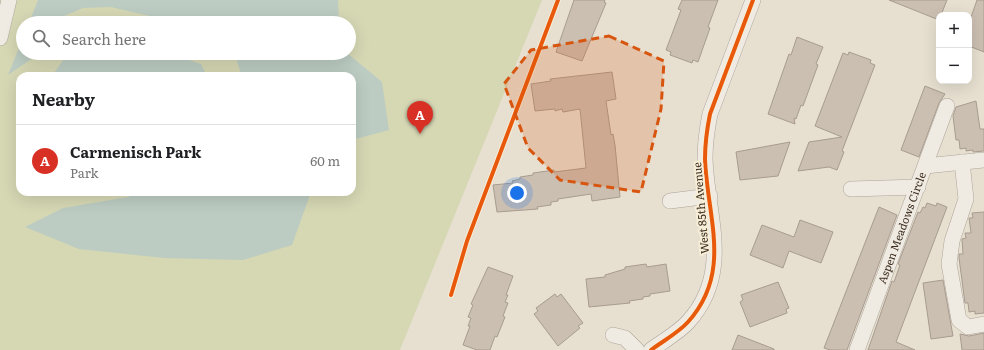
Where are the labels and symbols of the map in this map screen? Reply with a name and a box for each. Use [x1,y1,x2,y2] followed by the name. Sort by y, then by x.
[407,101,433,134] pin: A
[688,161,712,255] street label: West 85th Avenue
[873,169,929,286] street label: Aspen Meadows Circle
[507,183,527,203] your location

